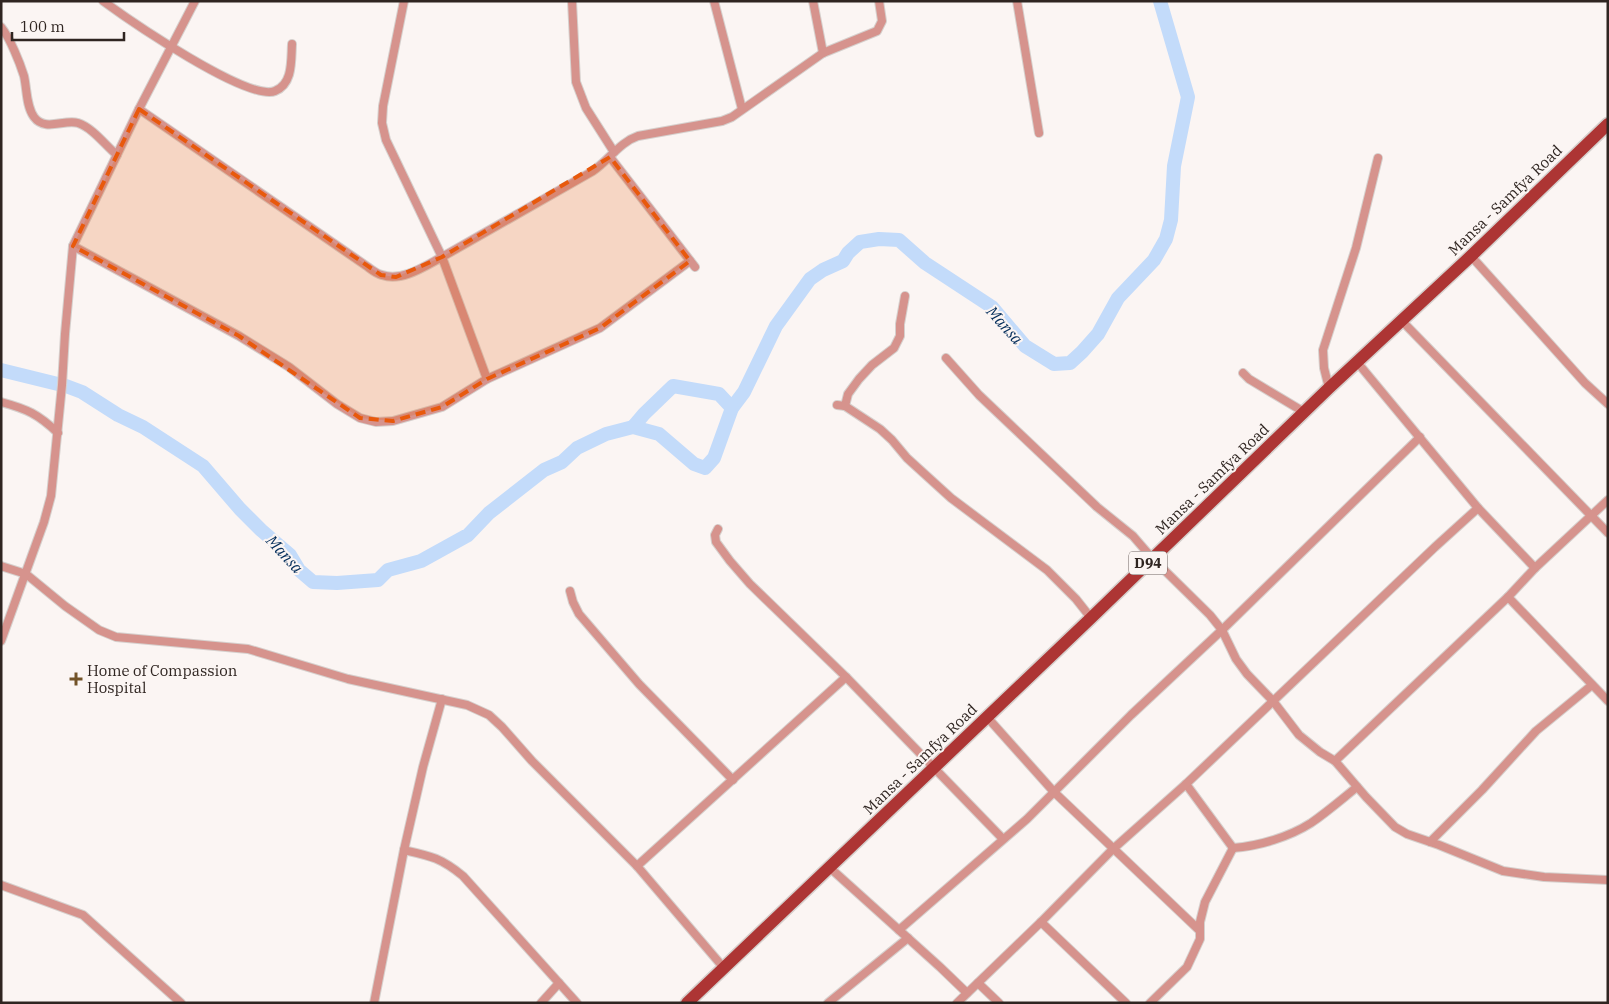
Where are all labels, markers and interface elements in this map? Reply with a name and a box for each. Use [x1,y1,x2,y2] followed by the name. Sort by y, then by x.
[12,10,125,42] scale bar
[20,17,65,36] text: 100 m
[1444,141,1566,259] street label: Mansa - Samfya Road
[982,301,1028,349] water label: Mansa
[1151,420,1273,538] street label: Mansa - Samfya Road
[262,530,308,578] water label: Mansa
[1129,552,1167,574] road number: D94
[87,661,238,697] place label: Home of Compassion Hospital
[69,672,83,686] marker: Home of Compassion Hospital
[859,700,981,818] street label: Mansa - Samfya Road

